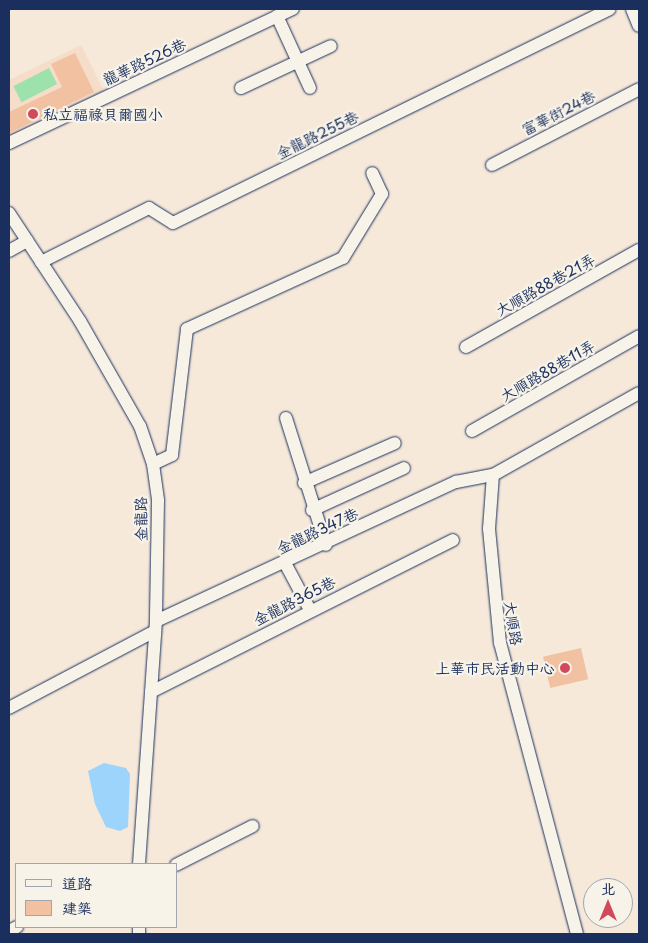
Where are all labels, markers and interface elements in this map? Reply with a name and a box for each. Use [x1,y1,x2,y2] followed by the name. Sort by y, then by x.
[100,34,188,88] street label: 龍華路526巷
[518,86,598,138] street label: 富華街24巷
[43,105,163,123] place label: 私立福祿貝爾國小
[273,106,361,162] street label: 金龍路255巷
[27,108,39,120] marker: 私立福祿貝爾國小
[492,249,598,319] street label: 大順路88巷21弄
[496,336,598,404] street label: 大順路88巷11弄
[131,496,149,542] street label: 金龍路
[273,503,361,557] street label: 金龍路347巷
[250,572,338,628] street label: 金龍路365巷
[502,599,526,647] street label: 大順路
[435,659,555,677] place label: 上華市民活動中心
[559,662,571,674] marker: 上華市民活動中心
[15,863,178,928] legend
[62,871,92,894] text: 道路
[583,878,633,928] north arrow
[601,878,615,899] text: 北
[62,896,92,919] text: 建築

